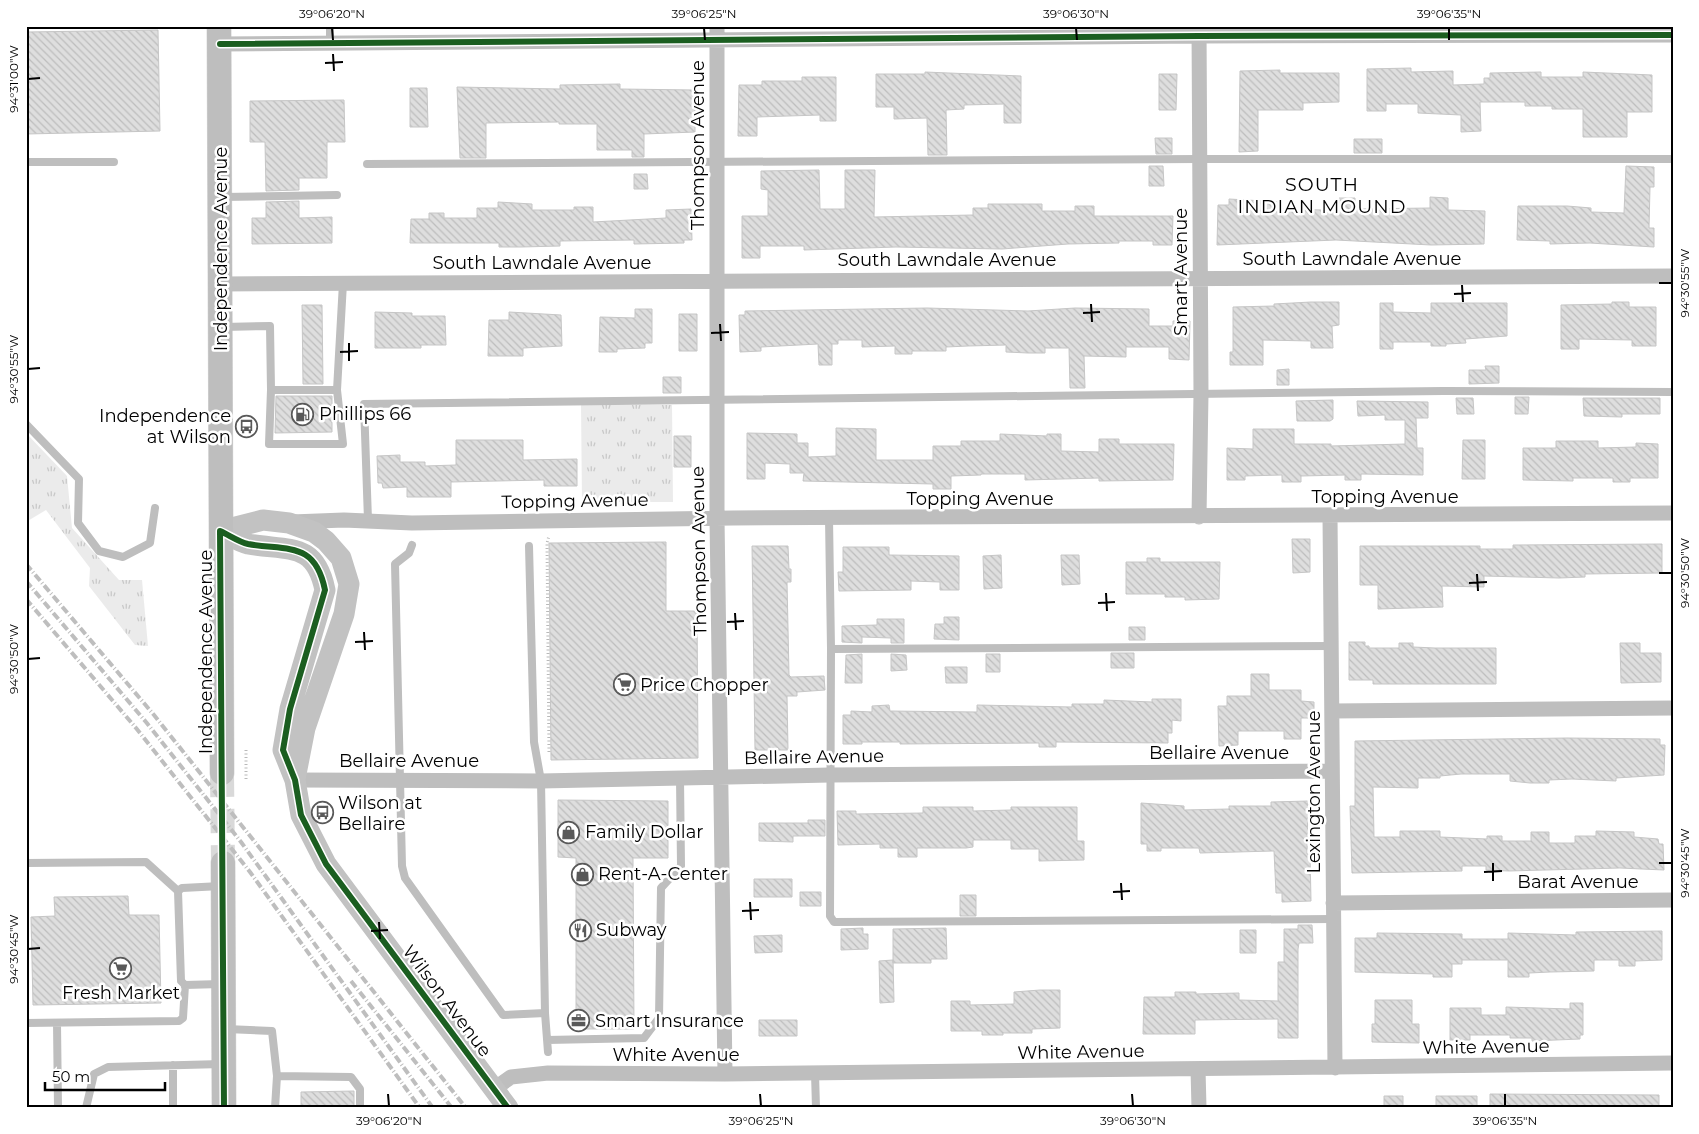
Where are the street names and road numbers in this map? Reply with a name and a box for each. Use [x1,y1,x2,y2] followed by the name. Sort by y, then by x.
[687,60,709,230] street label: Thompson Avenue
[210,147,232,351] street label: Independence Avenue
[1170,208,1192,336] street label: Smart Avenue
[1243,248,1462,270] street label: South Lawndale Avenue
[838,249,1057,271] street label: South Lawndale Avenue
[433,252,652,274] street label: South Lawndale Avenue
[687,466,711,636] street label: Thompson Avenue
[1311,486,1459,508] street label: Topping Avenue
[906,488,1054,510] street label: Topping Avenue
[501,489,649,513] street label: Topping Avenue
[195,550,217,754] street label: Independence Avenue
[1303,710,1325,874] street label: Lexington Avenue
[1149,742,1289,764] street label: Bellaire Avenue
[744,745,884,769] street label: Bellaire Avenue
[339,750,479,772] street label: Bellaire Avenue
[1517,871,1639,893] street label: Barat Avenue
[398,941,496,1061] street label: Wilson Avenue
[1422,1035,1550,1059] street label: White Avenue
[1017,1040,1145,1064] street label: White Avenue
[612,1044,740,1066] street label: White Avenue

